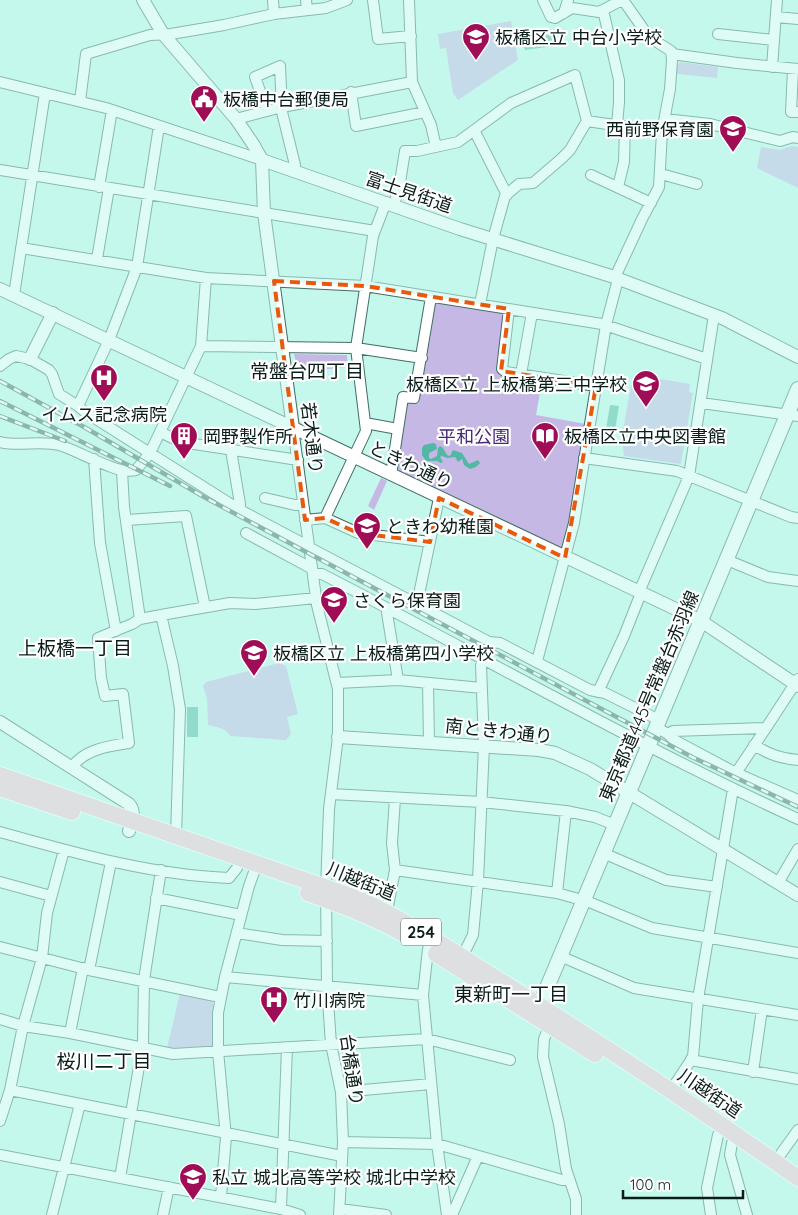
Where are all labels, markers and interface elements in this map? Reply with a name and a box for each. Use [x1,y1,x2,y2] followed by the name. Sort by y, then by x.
[461,22,491,61] school or university icon: 板橋区立 中台小学校
[495,26,662,49] place label: 板橋区立 中台小学校
[189,84,219,123] public building icon: 板橋中台郵便局
[223,88,349,111] place label: 板橋中台郵便局
[718,114,748,153] school or university icon: 西前野保育園
[606,118,714,141] place label: 西前野保育園
[363,166,455,218] street label: 富士見街道
[250,359,364,383] district label: 常盤台四丁目
[89,363,119,402] hospital icon: イムス記念病院
[631,369,661,408] school or university icon: 板橋区立 上板橋第三中学校
[406,373,627,396] place label: 板橋区立 上板橋第三中学校
[296,401,328,475] street label: 若木通り
[41,403,167,426] place label: イムス記念病院
[169,421,199,460] building icon: 岡野製作所
[530,421,560,460] library icon: 板橋区立中央図書館
[203,425,293,448] place label: 岡野製作所
[438,425,510,448] park label: 平和公園
[564,425,726,448] place label: 板橋区立中央図書館
[365,436,457,494] street label: ときわ通り
[352,511,382,550] school or university icon: ときわ幼稚園
[386,515,494,538] place label: ときわ幼稚園
[319,585,349,624] school or university icon: さくら保育園
[594,587,704,805] street label: 東京都道445号常盤台赤羽線
[353,589,461,612] place label: さくら保育園
[18,636,132,660] district label: 上板橋一丁目
[239,638,269,677] school or university icon: 板橋区立 上板橋第四小学校
[273,642,494,665] place label: 板橋区立 上板橋第四小学校
[444,714,554,748] street label: 南ときわ通り
[323,857,399,905] street label: 川越街道
[401,919,441,946] road number: 254
[454,982,568,1006] district label: 東新町一丁目
[259,985,289,1024] hospital icon: 竹川病院
[293,989,365,1012] place label: 竹川病院
[336,1033,368,1107] street label: 台橋通り
[56,1049,152,1073] district label: 桜川二丁目
[674,1063,746,1123] street label: 川越街道
[178,1162,208,1201] school or university icon: 私立 城北高等学校 城北中学校
[212,1166,456,1189] place label: 私立 城北高等学校 城北中学校
[623,1168,743,1200] scale bar
[630,1175,671,1194] text: 100 m

